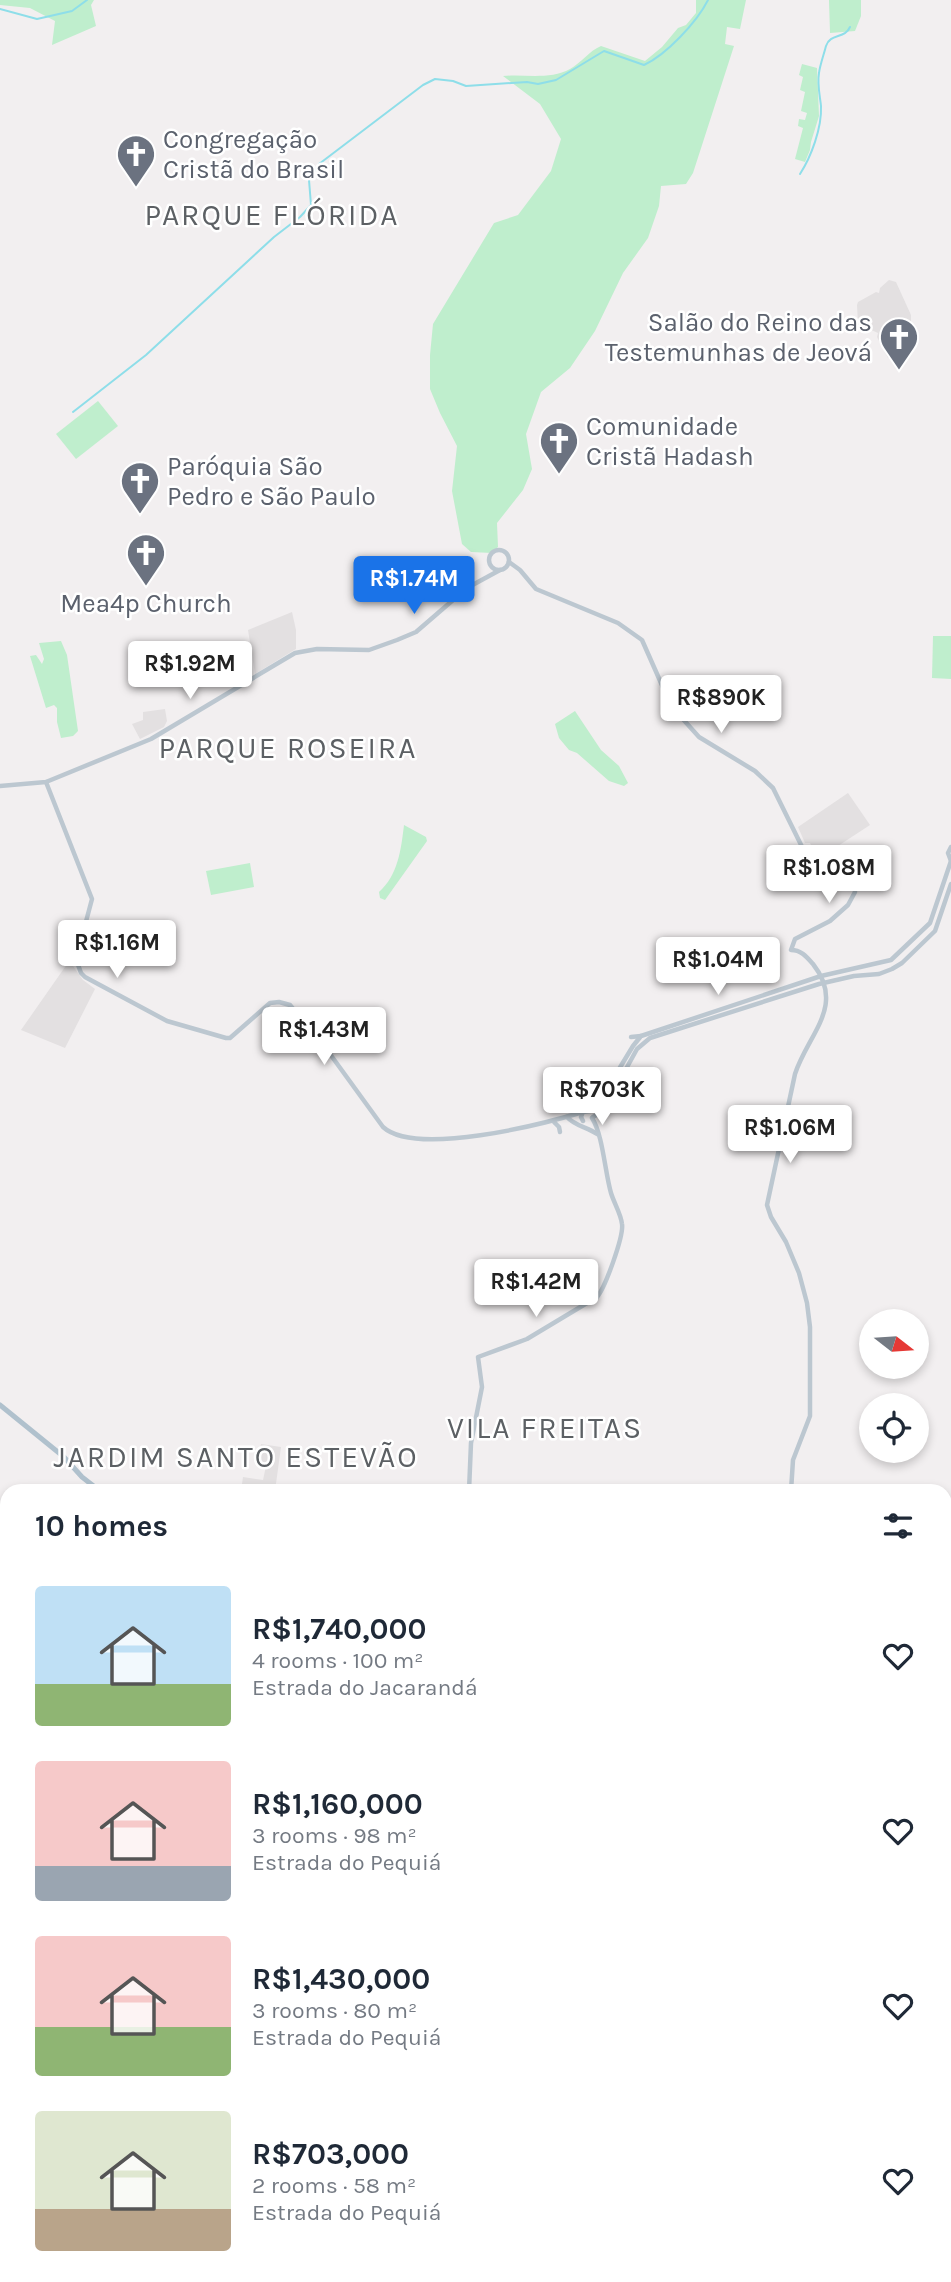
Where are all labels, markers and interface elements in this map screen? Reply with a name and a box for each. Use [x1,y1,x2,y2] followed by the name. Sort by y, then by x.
[163,124,344,185] place label: Congregação Cristã do Brasil
[115,133,157,188] church icon: Congregação Cristã do Brasil
[144,197,400,233] district label: PARQUE FLÓRIDA
[605,307,872,368] place label: Salão do Reino das Testemunhas de Jeová
[878,316,920,371] church icon: Salão do Reino das Testemunhas de Jeová
[586,411,754,472] place label: Comunidade Cristã Hadash
[538,420,580,475] church icon: Comunidade Cristã Hadash
[167,451,376,512] place label: Paróquia São Pedro e São Paulo
[119,460,161,515] church icon: Paróquia São Pedro e São Paulo
[125,532,167,587] church icon: Mea4p Church
[349,556,479,616] pin: R$1.74M
[369,565,459,592] text: R$1.74M
[60,588,232,619] place label: Mea4p Church
[125,642,255,701] pin: R$1.92M
[144,650,236,677] text: R$1.92M
[664,676,778,735] pin: R$890K
[676,684,766,711] text: R$890K
[159,730,417,766] district label: PARQUE ROSEIRA
[764,846,894,905] pin: R$1.08M
[782,854,876,881] text: R$1.08M
[52,920,182,980] pin: R$1.16M
[74,929,160,956] text: R$1.16M
[653,937,783,997] pin: R$1.04M
[672,946,764,973] text: R$1.04M
[259,1007,389,1067] pin: R$1.43M
[278,1016,370,1043] text: R$1.43M
[545,1068,659,1127] pin: R$703K
[559,1076,645,1103] text: R$703K
[725,1106,855,1165] pin: R$1.06M
[744,1114,836,1141] text: R$1.06M
[471,1260,601,1319] pin: R$1.42M
[490,1268,582,1295] text: R$1.42M
[859,1309,929,1379] north arrow
[859,1309,929,1463] map controls
[859,1393,929,1463] button: locate
[447,1410,643,1446] district label: VILA FREITAS
[53,1439,419,1475] district label: JARDIM SANTO ESTEVÃO
[879,1507,917,1545] icon: filters
[35,1508,168,1544] text: 10 homes
[252,1611,427,1647] text: R$1,740,000
[91,1614,175,1698] icon: home
[879,1637,917,1675] icon: heart
[252,1647,424,1674] text: 4 rooms · 100 m²
[252,1674,478,1701] text: Estrada do Jacarandá
[252,1786,423,1822] text: R$1,160,000
[91,1789,175,1873] icon: home
[879,1812,917,1850] icon: heart
[252,1822,417,1849] text: 3 rooms · 98 m²
[252,1849,441,1876] text: Estrada do Pequiá
[252,1961,430,1997] text: R$1,430,000
[91,1964,175,2048] icon: home
[879,1987,917,2025] icon: heart
[252,1997,417,2024] text: 3 rooms · 80 m²
[252,2024,441,2051] text: Estrada do Pequiá
[252,2136,409,2172] text: R$703,000
[91,2139,175,2223] icon: home
[879,2162,917,2200] icon: heart
[252,2172,416,2199] text: 2 rooms · 58 m²
[252,2199,441,2226] text: Estrada do Pequiá

